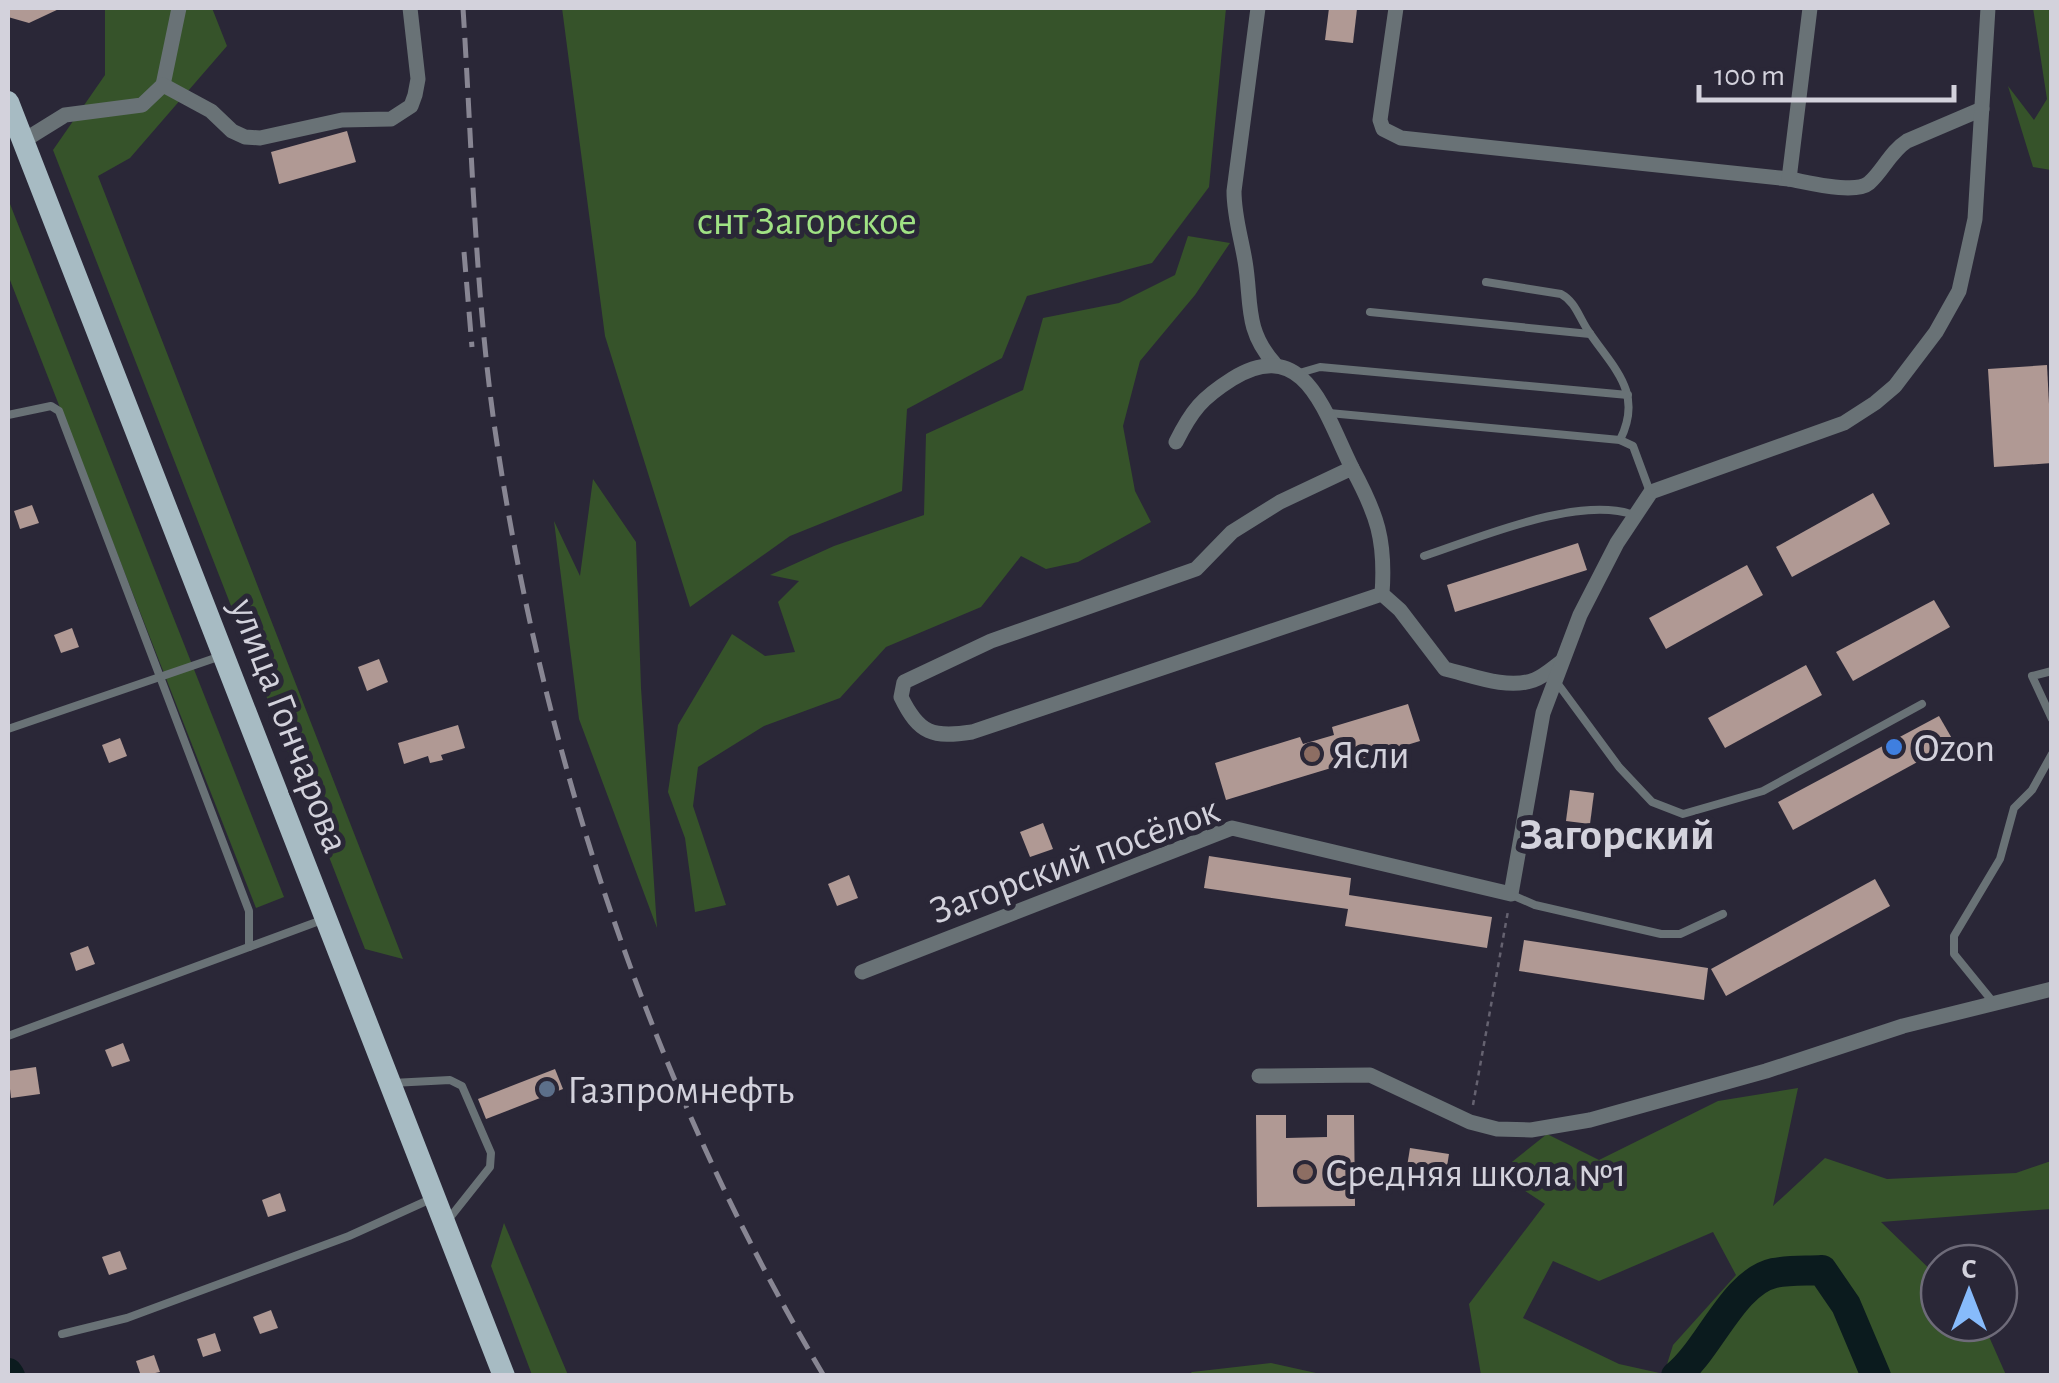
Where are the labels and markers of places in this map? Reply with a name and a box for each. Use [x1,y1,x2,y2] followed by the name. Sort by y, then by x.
[1914,729,1995,769] place label: Ozon
[1332,736,1410,776] place label: Ясли
[1883,736,1905,758] marker: Ozon
[1301,743,1323,765] marker: Ясли
[567,1071,794,1111] place label: Газпромнефть
[536,1078,558,1100] marker: Газпромнефть
[1325,1154,1627,1194] place label: Средняя школа №1
[1294,1161,1316,1183] marker: Средняя школа №1

